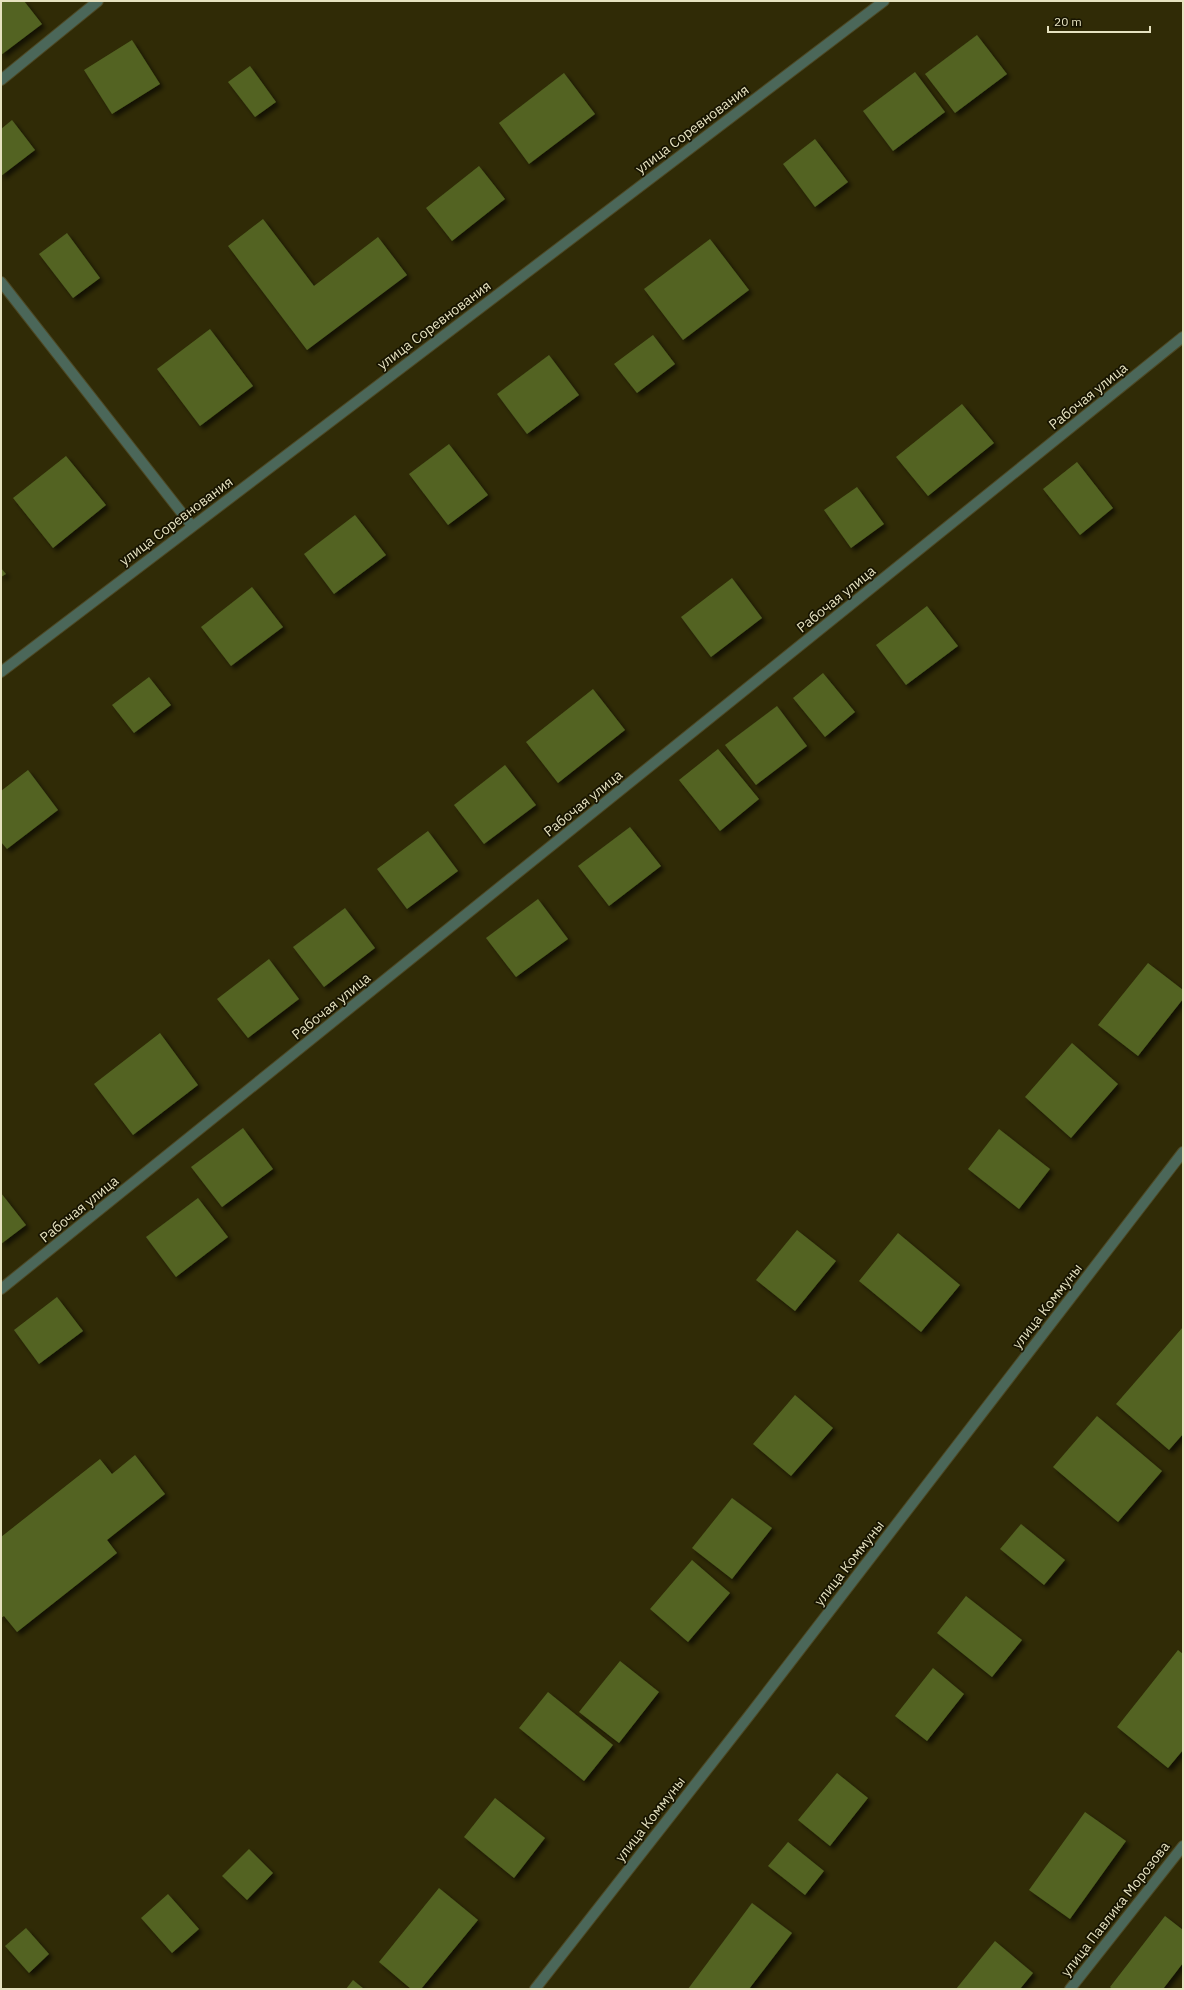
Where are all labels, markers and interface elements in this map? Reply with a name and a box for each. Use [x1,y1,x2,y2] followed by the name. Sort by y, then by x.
[1048,8,1150,34] scale bar
[1054,14,1082,29] text: 20 m
[632,80,752,178] street label: улица Соревнования
[374,276,494,374] street label: улица Соревнования
[1045,358,1131,433] street label: Рабочая улица
[116,472,236,570] street label: улица Соревнования
[793,561,879,636] street label: Рабочая улица
[540,765,626,840] street label: Рабочая улица
[288,968,374,1043] street label: Рабочая улица
[36,1171,122,1246] street label: Рабочая улица
[1008,1260,1086,1352] street label: улица Коммуны
[810,1517,888,1609] street label: улица Коммуны
[611,1773,689,1865] street label: улица Коммуны
[1057,1837,1174,1980] street label: улица Павлика Морозова

